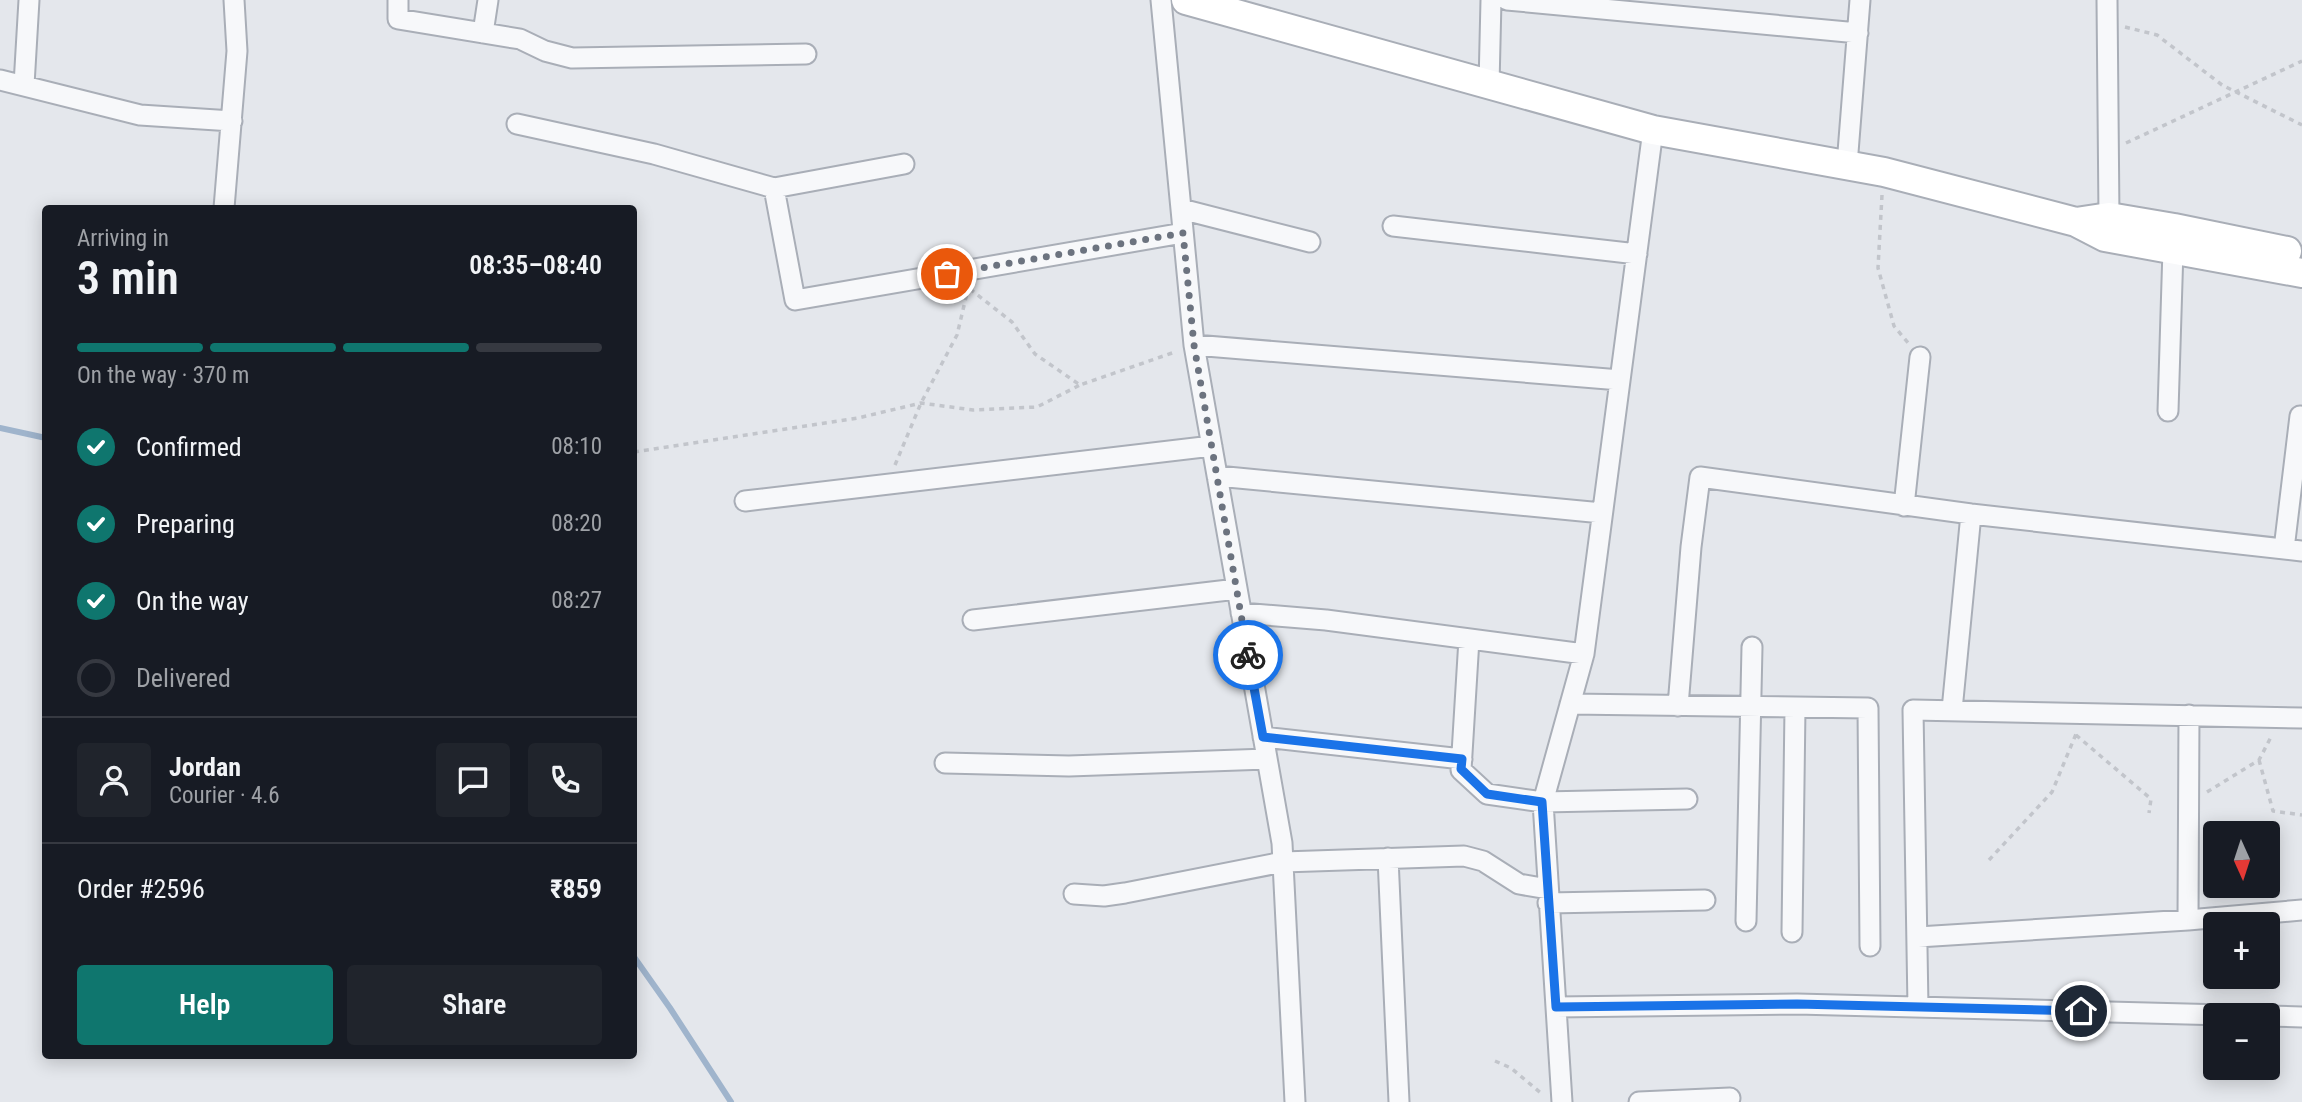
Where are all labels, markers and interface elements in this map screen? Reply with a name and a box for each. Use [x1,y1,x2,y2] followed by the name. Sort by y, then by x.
[77,225,169,252] text: Arriving in
[917,244,977,304] pin
[469,250,602,280] text: 08:35–08:40
[77,251,179,305] text: 3 min
[928,255,966,293] icon: bag
[77,362,249,389] text: On the way · 370 m
[77,428,115,466] icon: check
[136,432,242,462] text: Confirmed
[551,433,602,460] text: 08:10
[77,505,115,543] icon: check
[136,509,235,539] text: Preparing
[551,510,602,537] text: 08:20
[77,582,115,620] icon: check
[136,586,249,616] text: On the way
[551,587,602,614] text: 08:27
[1213,620,1283,690] courier
[1229,636,1267,674] icon: bike
[136,663,231,693] text: Delivered
[77,743,151,817] button: person
[436,743,510,817] button: chat
[528,743,602,817] button: phone
[169,752,241,782] text: Jordan
[169,782,280,809] text: Courier · 4.6
[2203,821,2280,898] north arrow
[2203,821,2280,1080] map controls
[77,874,205,904] text: Order #2596
[550,874,602,904] text: ₹859
[2203,912,2280,989] button: +
[77,965,333,1045] button: Help
[347,965,602,1045] button: Share
[2051,981,2111,1041] pin
[2062,992,2100,1030] icon: home
[2203,1003,2280,1080] button: −

